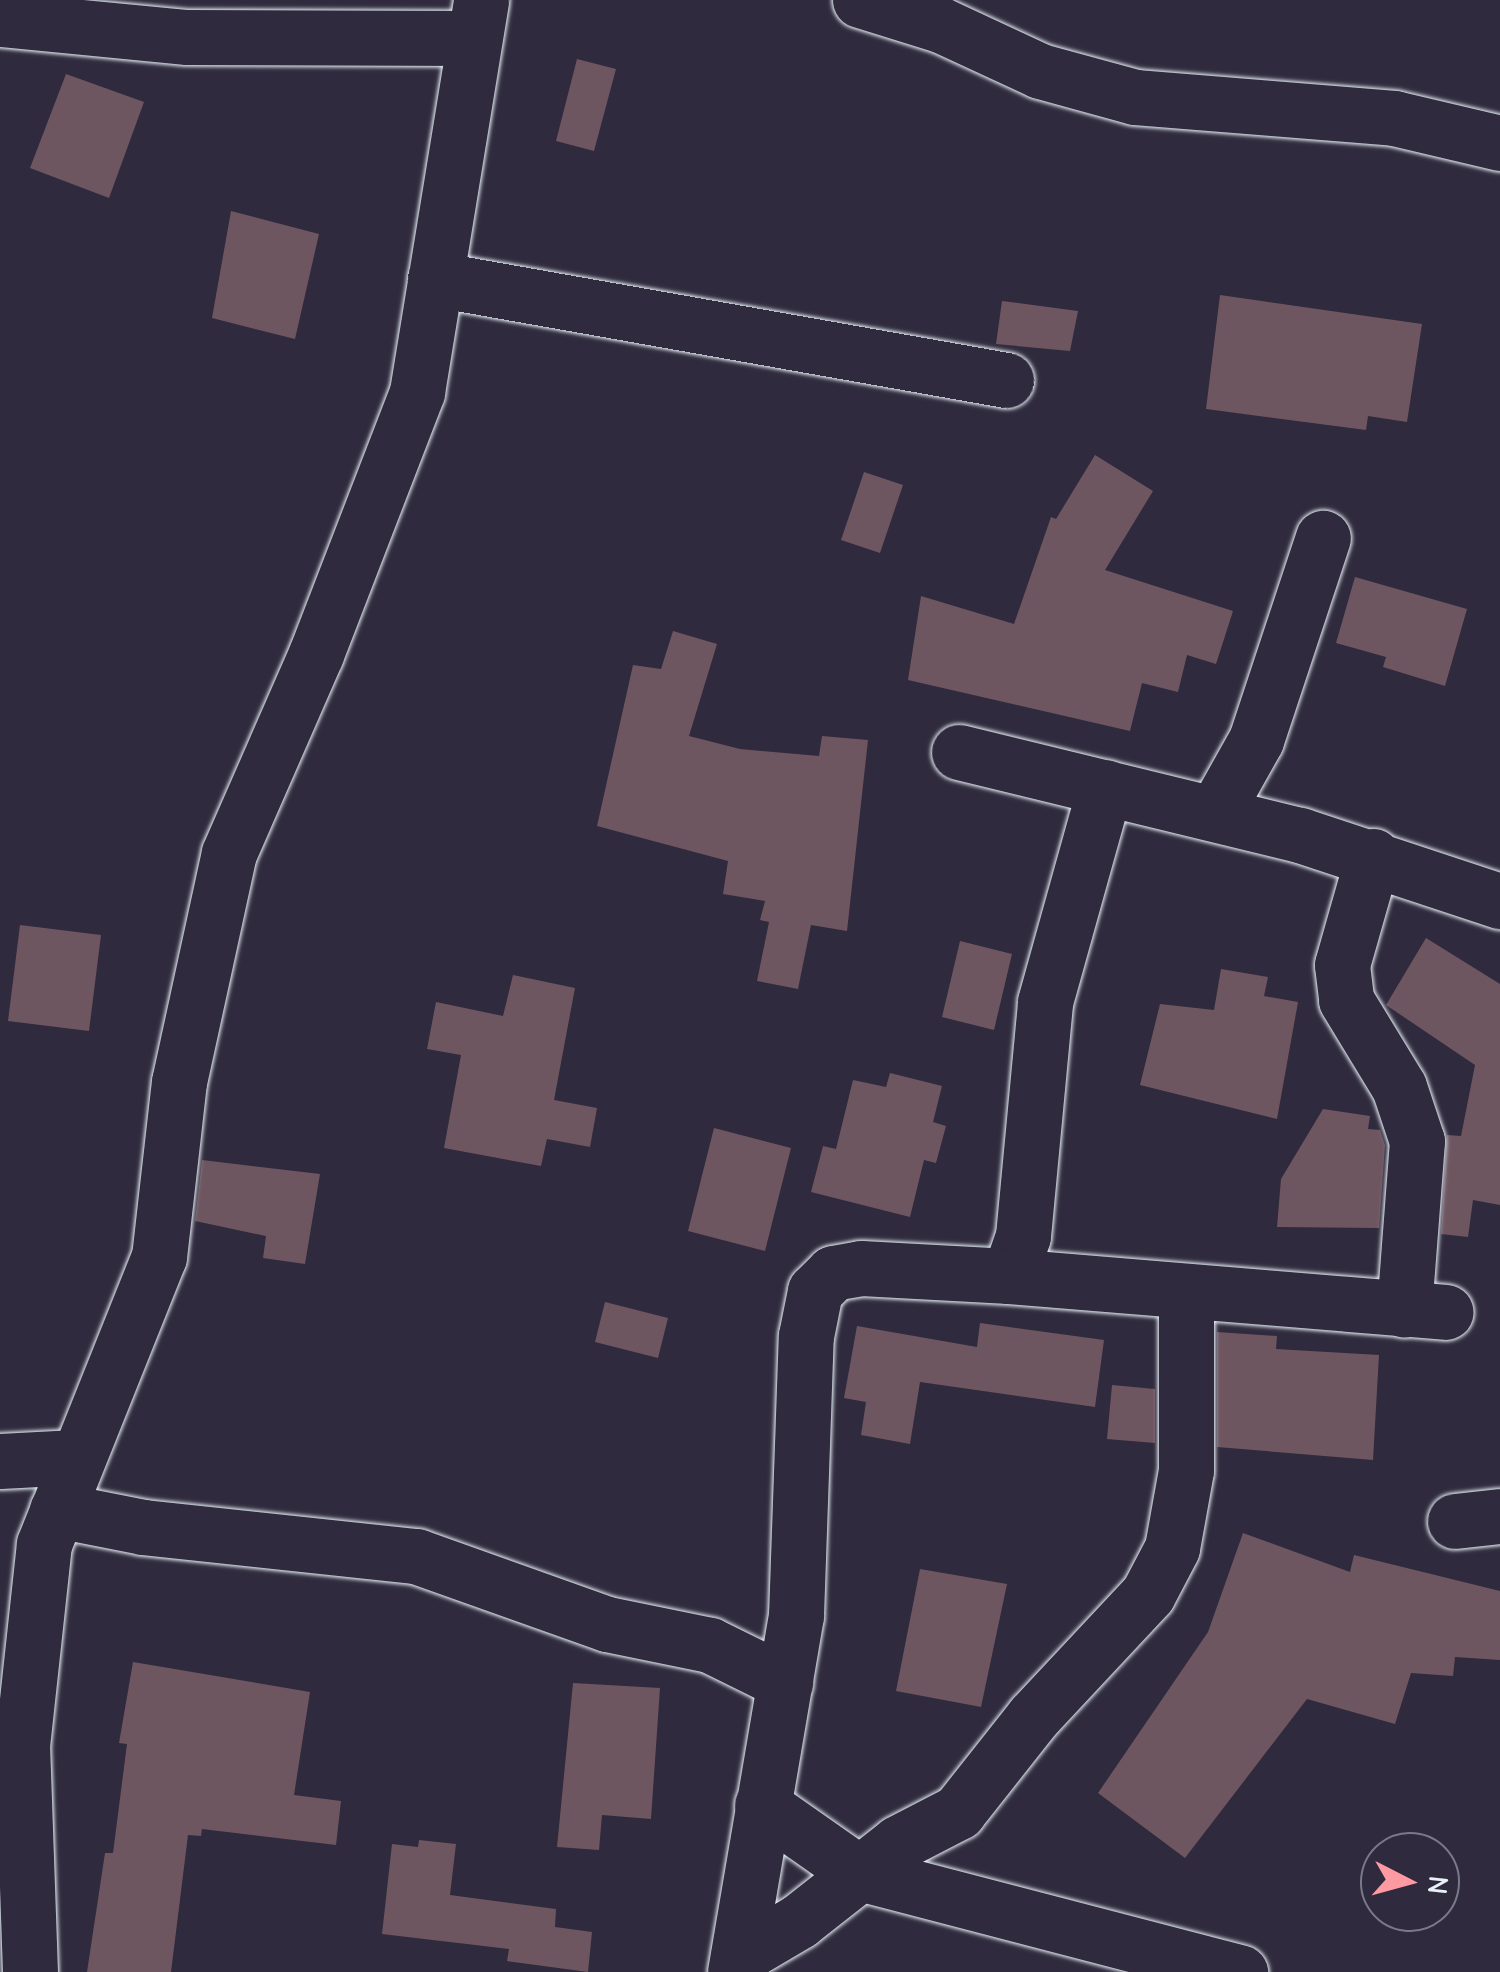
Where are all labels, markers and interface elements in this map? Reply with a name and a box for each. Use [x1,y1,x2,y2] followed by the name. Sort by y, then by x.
[1360,1832,1460,1932] north arrow
[1421,1874,1455,1896] text: N

